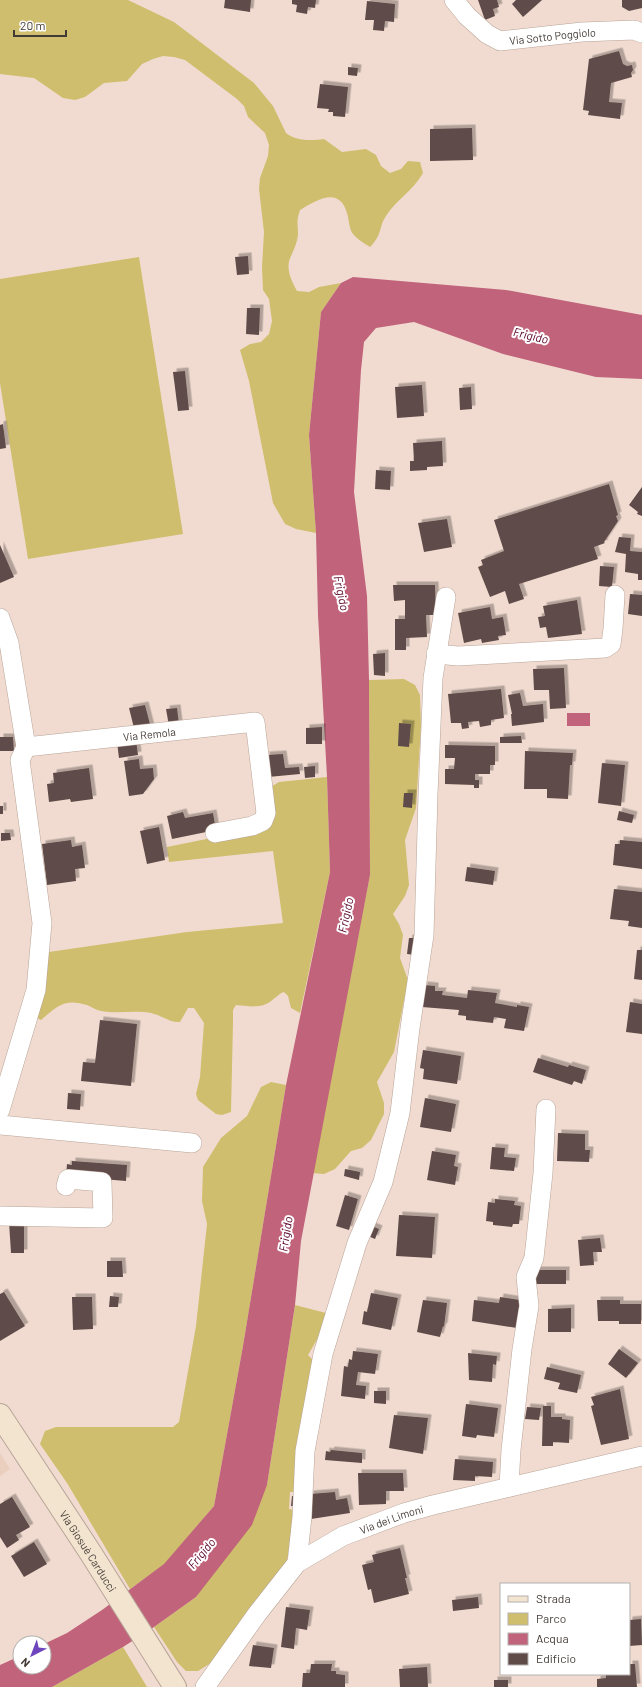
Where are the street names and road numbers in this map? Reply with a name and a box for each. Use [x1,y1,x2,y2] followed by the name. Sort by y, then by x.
[508,25,596,46] street label: Via Sotto Poggiolo
[122,724,176,743] street label: Via Remola
[357,1502,425,1536] street label: Via dei Limoni
[58,1507,120,1594] street label: Via Giosuè Carducci

